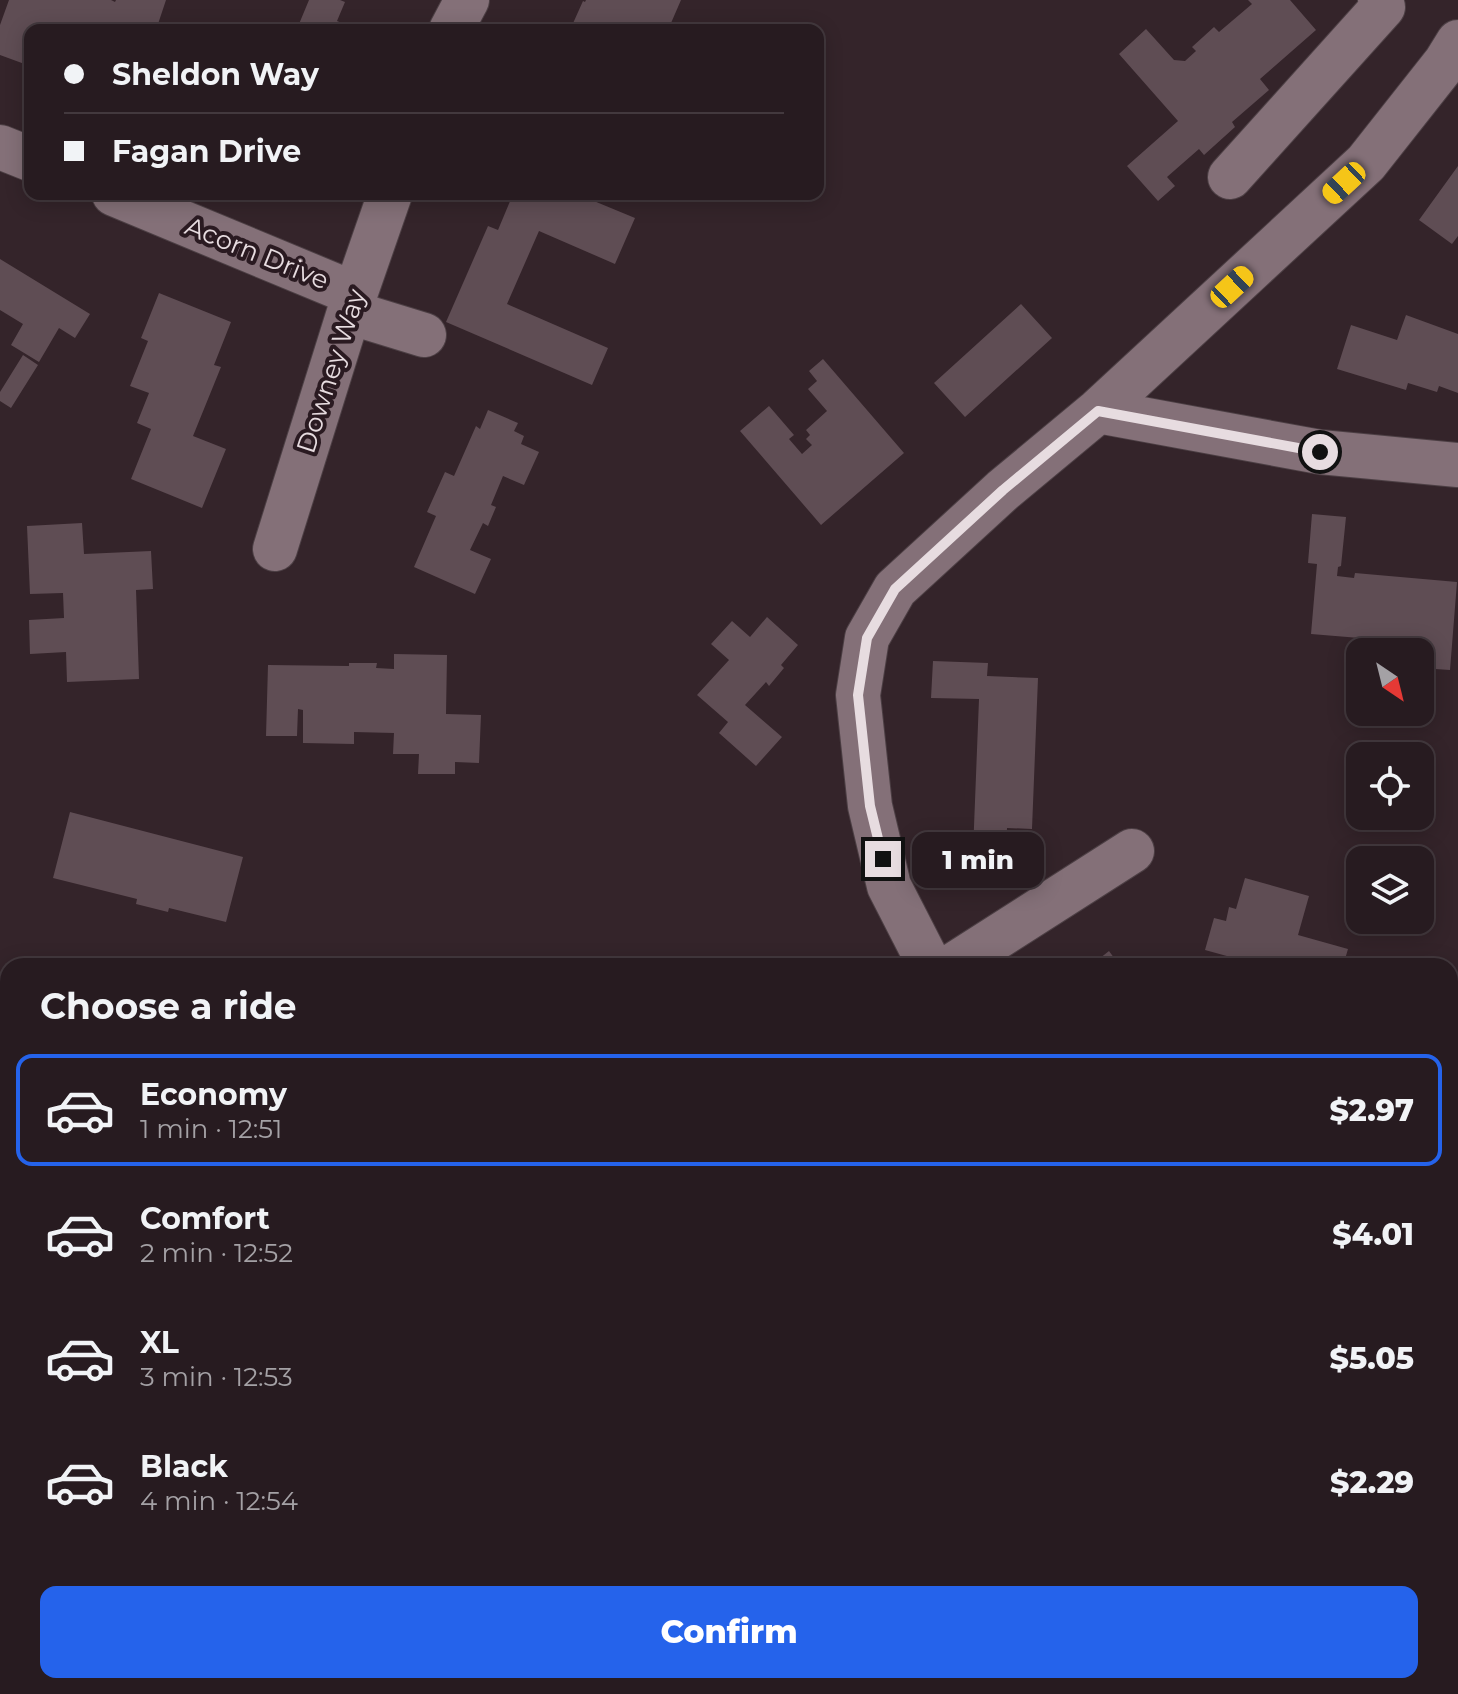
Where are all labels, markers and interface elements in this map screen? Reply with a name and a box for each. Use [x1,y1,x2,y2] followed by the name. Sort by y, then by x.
[112,56,319,93] text: Sheldon Way
[112,133,301,170] text: Fagan Drive
[1318,158,1370,208] car
[181,210,333,296] street label: Acorn Drive
[1206,262,1258,312] car
[289,284,373,457] street label: Downey Way
[1302,434,1338,470] route start
[1346,638,1434,726] north arrow
[1346,638,1434,934] map controls
[1346,742,1434,830] button: locate
[911,831,1043,887] callout: 1 min
[865,841,901,877] route end
[942,844,1014,876] text: 1 min
[1346,846,1434,934] button: layers
[40,984,297,1028] text: Choose a ride
[44,1074,116,1146] icon: car
[140,1076,287,1113] text: Economy
[1329,1092,1414,1129] text: $2.97
[140,1113,282,1145] text: 1 min · 12:51
[44,1198,116,1270] icon: car
[140,1200,270,1237] text: Comfort
[1332,1216,1414,1253] text: $4.01
[140,1237,293,1269] text: 2 min · 12:52
[44,1322,116,1394] icon: car
[140,1324,179,1361] text: XL
[1330,1340,1414,1377] text: $5.05
[140,1361,293,1393] text: 3 min · 12:53
[44,1446,116,1518] icon: car
[140,1448,228,1485] text: Black
[1330,1464,1414,1501] text: $2.29
[140,1485,298,1517] text: 4 min · 12:54
[40,1586,1418,1678] button: Confirm

